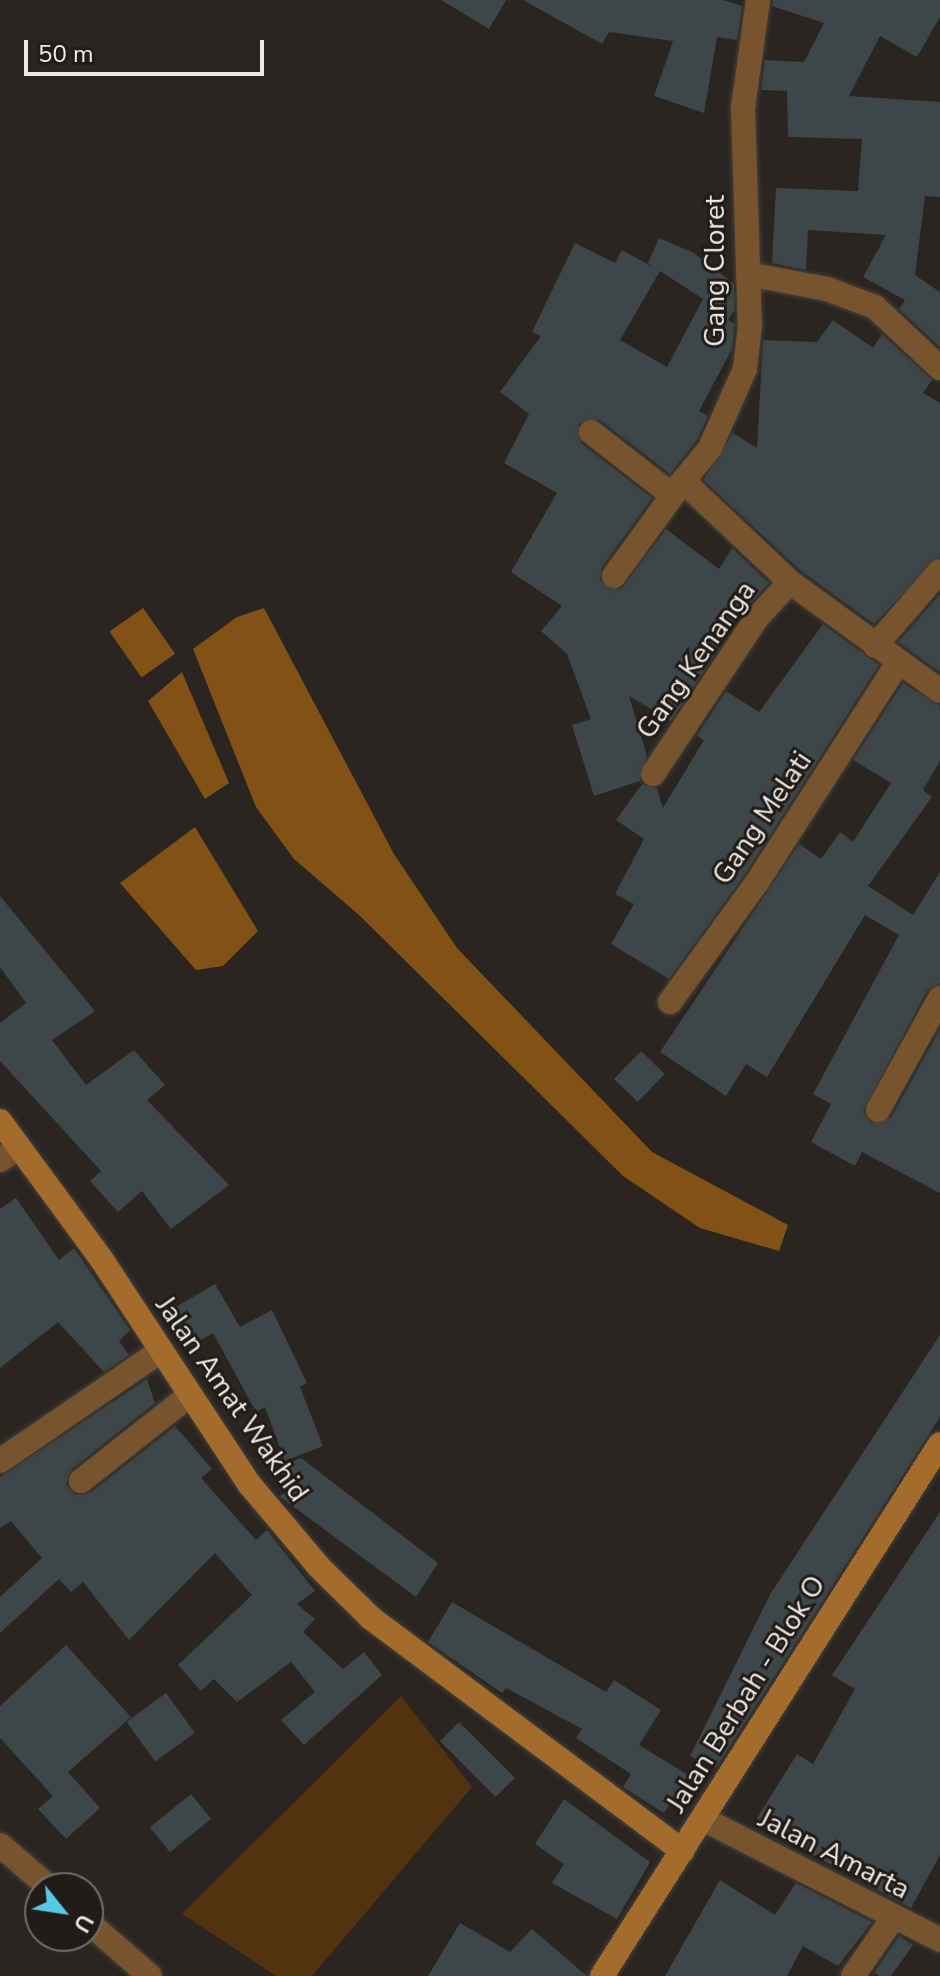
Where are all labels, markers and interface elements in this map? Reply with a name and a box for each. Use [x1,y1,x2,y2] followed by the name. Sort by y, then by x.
[28,24,268,74] scale bar
[38,38,94,70] text: 50 m
[698,195,732,347] street label: Gang Cloret
[629,575,763,745] street label: Gang Kenanga
[705,745,819,891] street label: Gang Melati
[149,1290,315,1508] street label: Jalan Amat Wakhid
[660,1569,832,1819] street label: Jalan Berbah - Blok O
[753,1802,915,1906] street label: Jalan Amarta
[24,1872,104,1952] north arrow
[66,1908,100,1938] text: U

